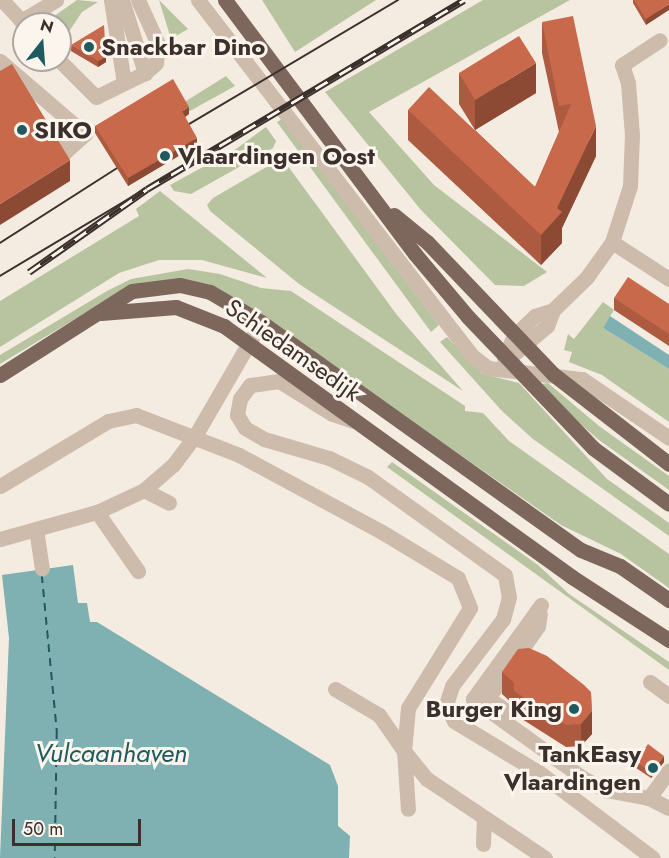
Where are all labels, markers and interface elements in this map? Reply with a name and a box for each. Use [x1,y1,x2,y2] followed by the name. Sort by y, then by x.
[12,12,72,72] north arrow
[37,13,56,39] text: N
[101,33,265,61] place label: Snackbar Dino
[82,40,96,54] marker: Snackbar Dino
[34,116,92,144] place label: SIKO
[15,123,29,137] marker: SIKO
[178,142,375,170] place label: Vlaardingen Oost
[156,147,174,165] marker: Vlaardingen Oost
[220,293,366,407] street label: Schiedamsedijk
[425,695,562,723] place label: Burger King
[567,702,581,716] marker: Burger King
[35,738,187,770] water label: Vulcaanhaven
[504,740,641,796] place label: TankEasy Vlaardingen
[646,761,660,775] marker: TankEasy Vlaardingen
[15,807,144,845] scale bar
[23,816,63,842] text: 50 m

